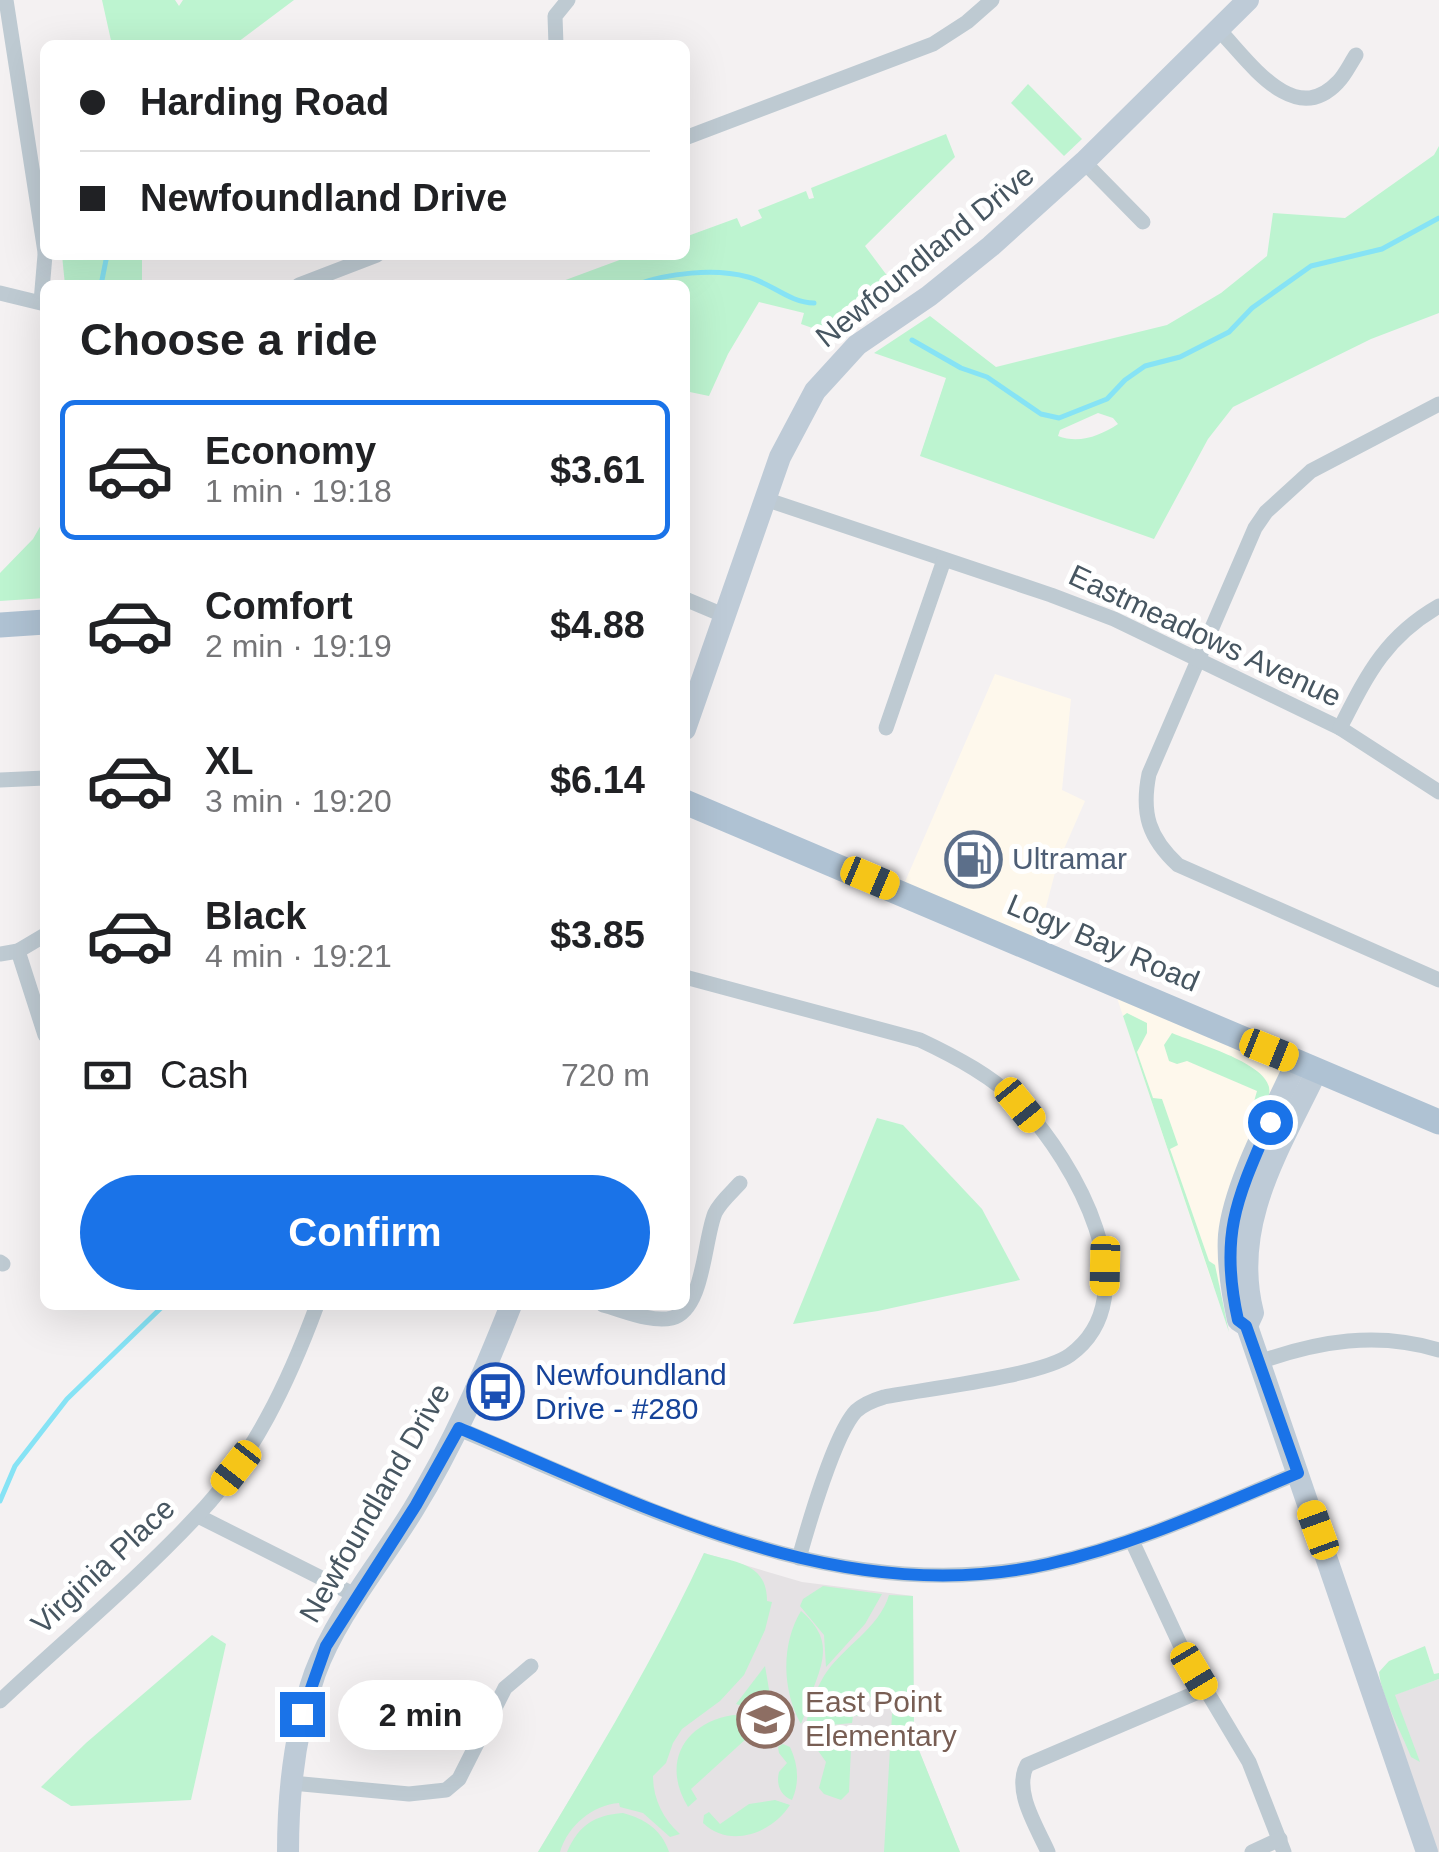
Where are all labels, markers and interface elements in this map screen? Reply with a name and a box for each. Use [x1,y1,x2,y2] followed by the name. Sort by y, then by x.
[140,81,389,123] text: Harding Road
[809,158,1040,353] street label: Newfoundland Drive
[140,177,507,219] text: Newfoundland Drive
[80,314,378,365] text: Choose a ride
[85,425,175,515] icon: car
[205,430,376,472] text: Economy
[550,449,645,491] text: $3.61
[205,473,392,509] text: 1 min · 19:18
[1064,558,1346,713] street label: Eastmeadows Avenue
[85,580,175,670] icon: car
[205,585,353,627] text: Comfort
[550,604,645,646] text: $4.88
[205,628,392,664] text: 2 min · 19:19
[85,735,175,825] icon: car
[205,740,254,782] text: XL
[550,759,645,801] text: $6.14
[205,783,392,819] text: 3 min · 19:20
[943,829,1003,889] fuel station icon: Ultramar
[1012,842,1127,875] place label: Ultramar
[837,852,903,904] car
[1002,887,1204,998] street label: Logy Bay Road
[85,890,175,980] icon: car
[205,895,306,937] text: Black
[550,914,645,956] text: $3.85
[205,938,392,974] text: 4 min · 19:21
[1236,1025,1302,1075] car
[80,1048,135,1103] icon: cash
[160,1054,249,1096] text: Cash
[561,1057,650,1093] text: 720 m
[989,1072,1051,1138] car
[1248,1100,1293,1145] route start
[80,1175,650,1290] button: Confirm
[1089,1236,1121,1296] car
[535,1358,727,1425] place label: Newfoundland Drive - #280
[466,1362,526,1422] bus stop icon: Newfoundland Drive - #280
[293,1378,456,1628] street label: Newfoundland Drive
[206,1435,266,1501] car
[25,1491,181,1640] street label: Virginia Place
[1294,1497,1342,1563] car
[1166,1638,1222,1704] car
[337,1679,502,1749] callout: 2 min
[805,1685,957,1752] place label: East Point Elementary
[736,1689,796,1749] school or university icon: East Point Elementary
[280,1692,325,1737] route end
[379,1697,462,1733] text: 2 min

